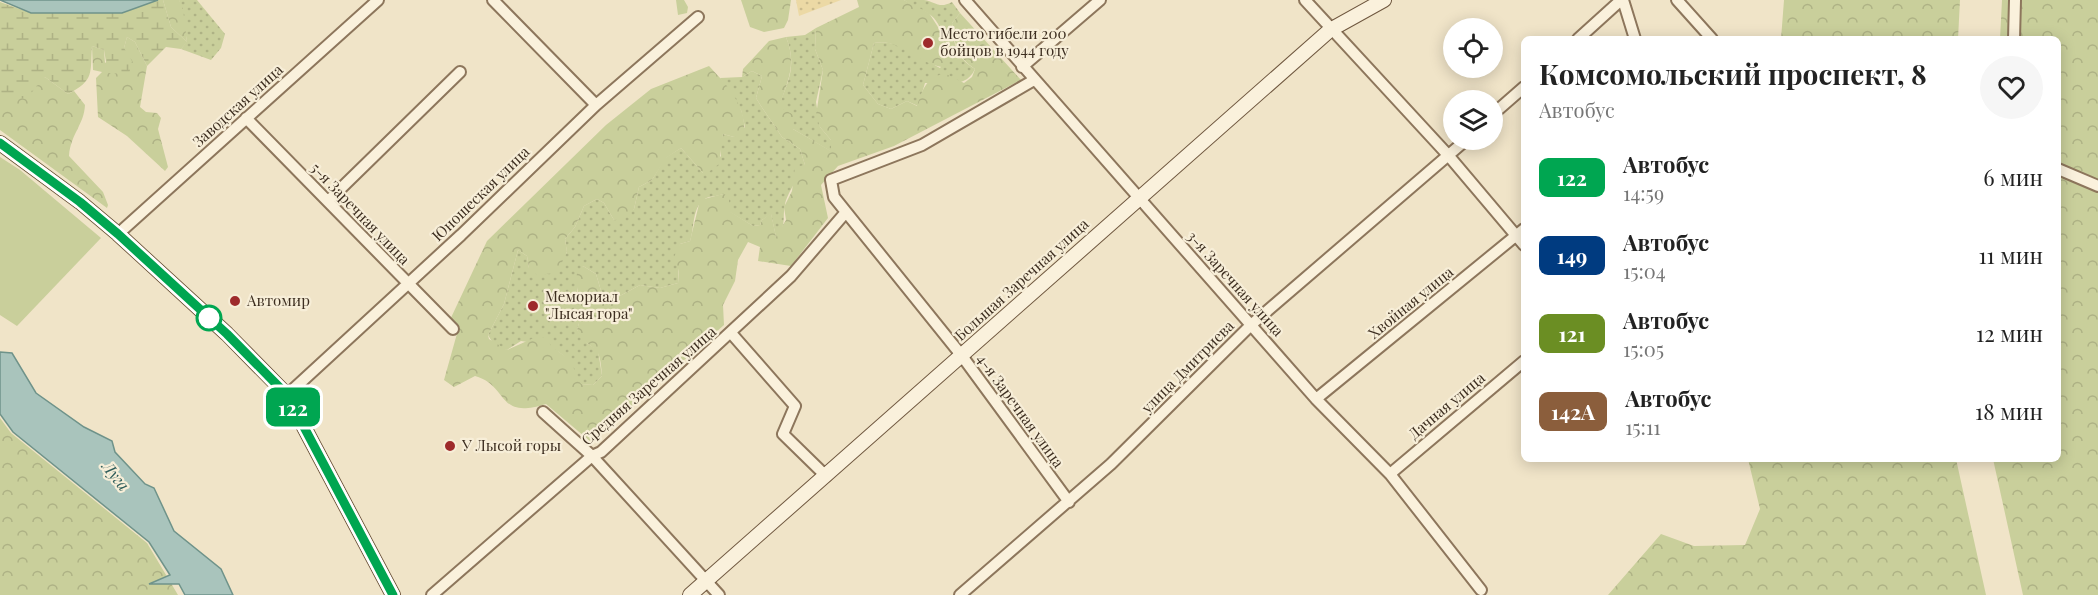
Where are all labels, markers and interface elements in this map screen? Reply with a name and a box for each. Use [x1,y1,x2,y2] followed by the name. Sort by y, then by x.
[1443,18,1503,150] map controls
[1443,18,1503,78] button: locate
[940,23,1069,60] place label: Место гибели 200 бойцов в 1944 году
[921,36,935,50] marker: Место гибели 200 бойцов в 1944 году
[1539,55,1927,92] text: Комсомольский проспект, 8
[1980,56,2043,119] button: heart
[188,59,287,151] street label: Заводская улица
[1443,90,1503,150] button: layers
[1539,96,1615,123] text: Автобус
[427,141,534,245] street label: Юношеская улица
[1623,149,1709,179] text: Автобус
[307,158,415,269] street label: 5-я Заречная улица
[1983,162,2043,192] text: 6 мин
[1557,163,1587,191] text: 122
[1623,179,1664,206] text: 14:59
[950,213,1093,345] street label: Большая Заречная улица
[1183,226,1289,341] street label: 3-я Заречная улица
[1623,227,1709,257] text: Автобус
[1978,240,2043,270] text: 11 мин
[1557,241,1587,269] text: 149
[1623,257,1666,284] text: 15:04
[1364,261,1458,343] street label: Хвойная улица
[545,286,632,323] place label: Мемориал "Лысая гора"
[246,290,310,310] place label: Автомир
[228,294,242,308] marker: Автомир
[526,299,540,313] marker: Мемориал "Лысая гора"
[196,305,222,331] unlabelled marker
[1623,305,1709,335] text: Автобус
[1136,315,1238,418] street label: улица Дмитриева
[1976,318,2043,348] text: 12 мин
[1558,319,1586,347] text: 121
[577,321,720,449] street label: Средняя Заречная улица
[1623,335,1664,362] text: 15:05
[973,350,1069,472] street label: 4-я Заречная улица
[1404,367,1489,443] street label: Дачная улица
[1625,383,1711,413] text: Автобус
[258,388,328,426] line badge: 122
[278,393,308,421] text: 122
[1975,396,2043,426] text: 18 мин
[1551,397,1595,425] text: 142А
[1625,413,1661,440] text: 15:11
[461,435,561,455] place label: У Лысой горы
[443,439,457,453] marker: У Лысой горы
[97,455,135,495] water label: Луга

